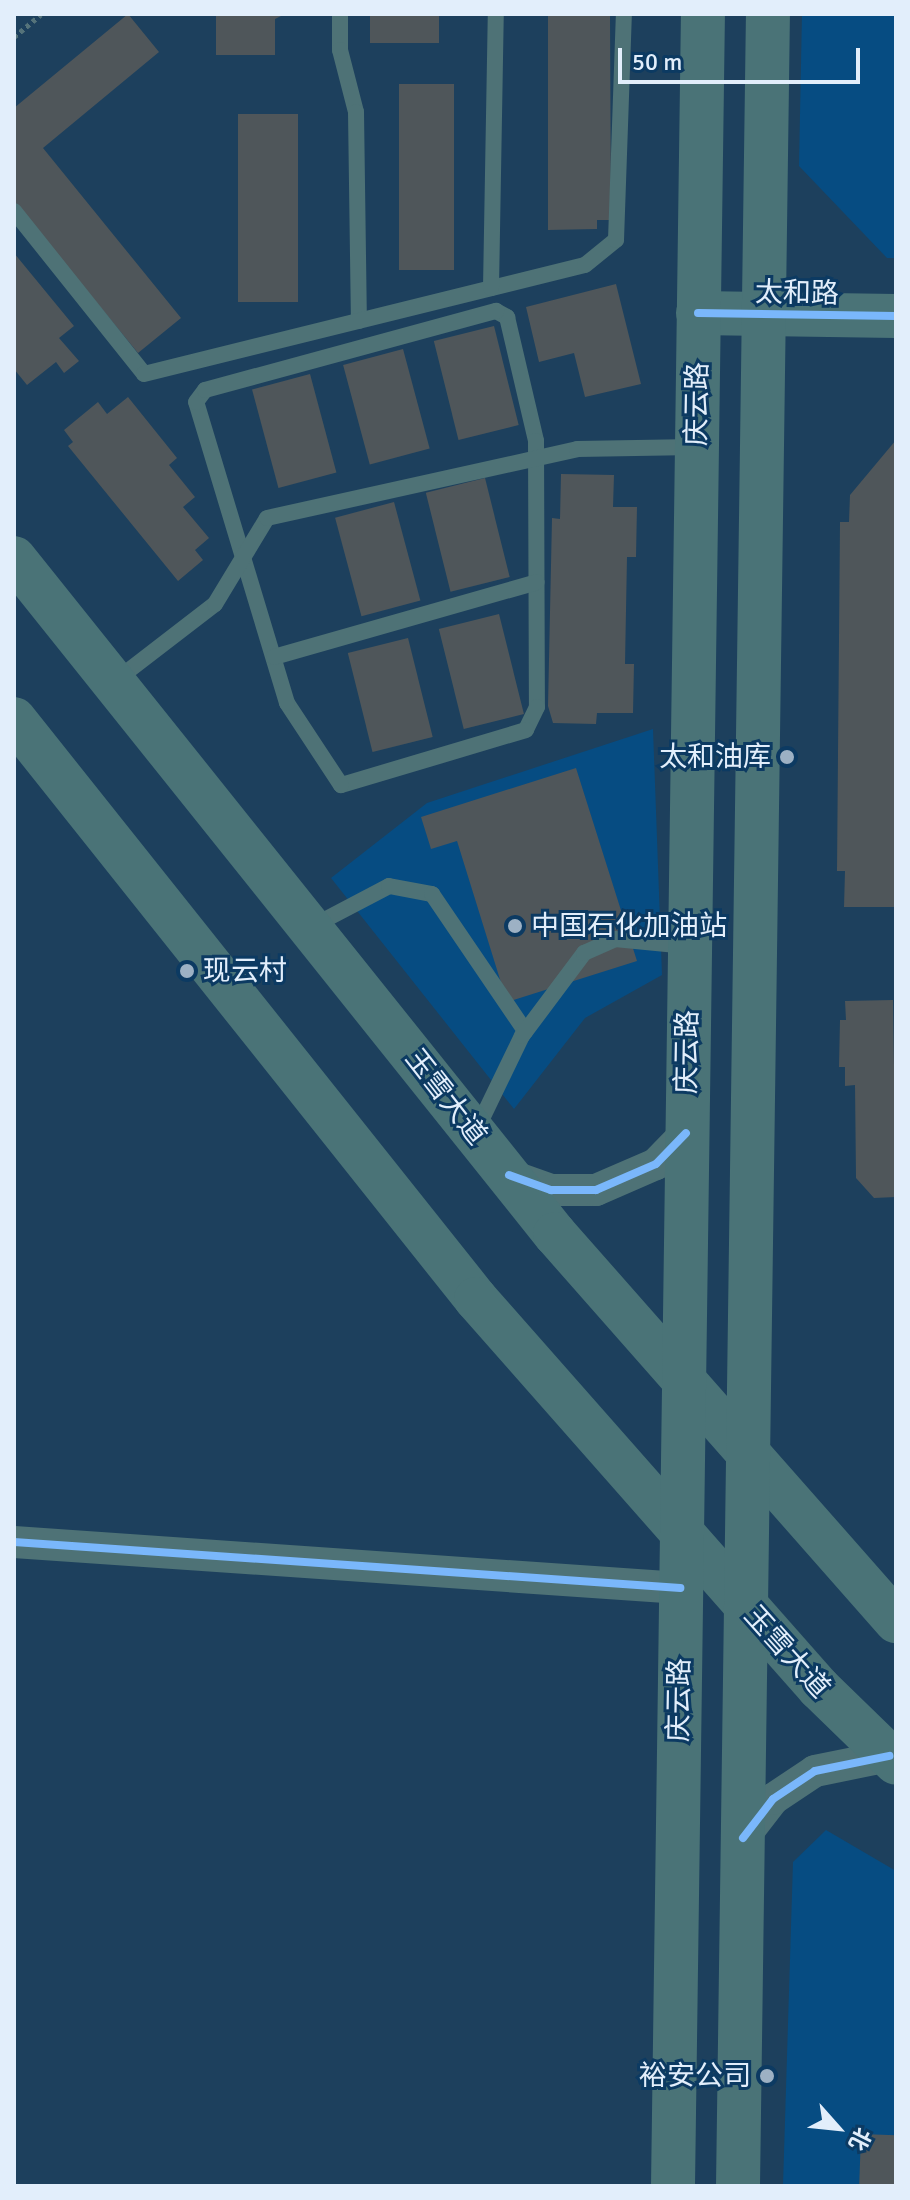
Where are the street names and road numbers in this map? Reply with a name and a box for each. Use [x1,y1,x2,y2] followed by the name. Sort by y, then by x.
[755,275,839,311] street label: 太和路
[679,362,715,446] street label: 庆云路
[669,1010,705,1094] street label: 庆云路
[398,1043,494,1151] street label: 玉雪大道
[737,1599,837,1705] street label: 玉雪大道
[661,1658,697,1742] street label: 庆云路

